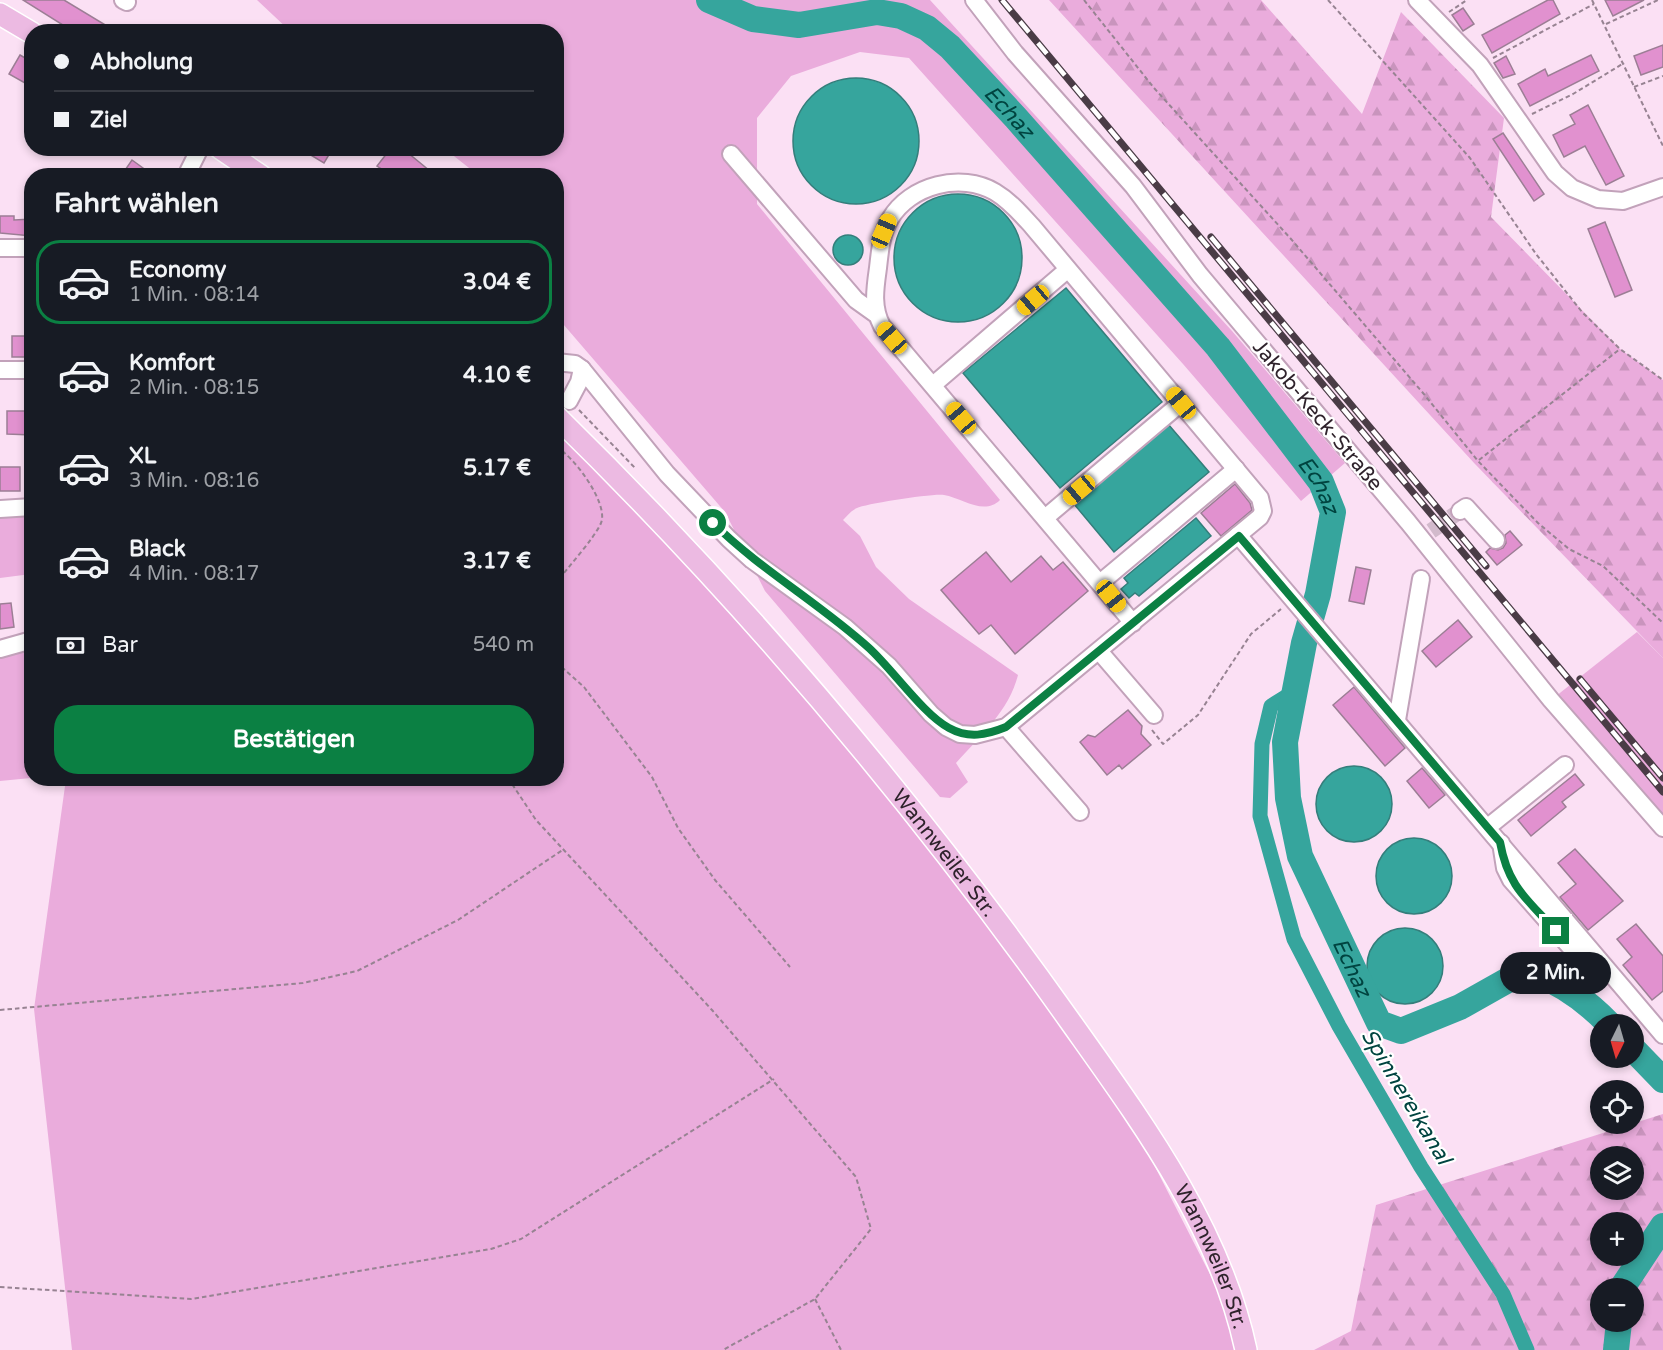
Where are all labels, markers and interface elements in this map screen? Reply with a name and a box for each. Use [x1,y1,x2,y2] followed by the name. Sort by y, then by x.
[90,49,193,75] text: Abholung
[978,80,1041,145] water label: Echaz
[90,107,127,133] text: Ziel
[54,187,219,220] text: Fahrt wählen
[869,211,899,251] car
[57,255,111,309] icon: car
[129,257,226,283] text: Economy
[463,269,531,295] text: 3.04 €
[1013,282,1053,318] car
[129,283,259,307] text: 1 Min. · 08:14
[873,319,911,357] car
[1247,335,1388,496] street label: Jakob-Keck-Straße
[57,348,111,402] icon: car
[129,350,215,376] text: Komfort
[463,362,531,388] text: 4.10 €
[129,376,259,400] text: 2 Min. · 08:15
[1163,383,1199,423] car
[943,398,979,438] car
[57,441,111,495] icon: car
[129,443,156,469] text: XL
[1292,451,1345,520] water label: Echaz
[463,455,531,481] text: 5.17 €
[129,469,259,493] text: 3 Min. · 08:16
[1059,472,1099,508] car
[699,509,726,536] route start
[57,534,111,588] icon: car
[129,536,186,562] text: Black
[463,548,531,574] text: 3.17 €
[129,562,259,586] text: 4 Min. · 08:17
[1093,576,1129,616] car
[54,629,87,662] icon: cash
[102,632,138,658] text: Bar
[473,633,534,657] text: 540 m
[54,705,534,774] button: Bestätigen
[886,784,1002,922] street label: Wannweiler Str.
[1542,917,1569,944] route end
[1327,934,1378,1003] water label: Echaz
[1500,952,1612,994] callout: 2 Min.
[1526,961,1585,985] text: 2 Min.
[1590,1014,1644,1068] north arrow
[1590,1014,1644,1332] map controls
[1355,1024,1458,1171] water label: Spinnereikanal
[1590,1080,1644,1134] button: locate
[1590,1146,1644,1200] button: layers
[1169,1180,1252,1332] street label: Wannweiler Str.
[1590,1212,1644,1266] button: +
[1590,1278,1644,1332] button: −

